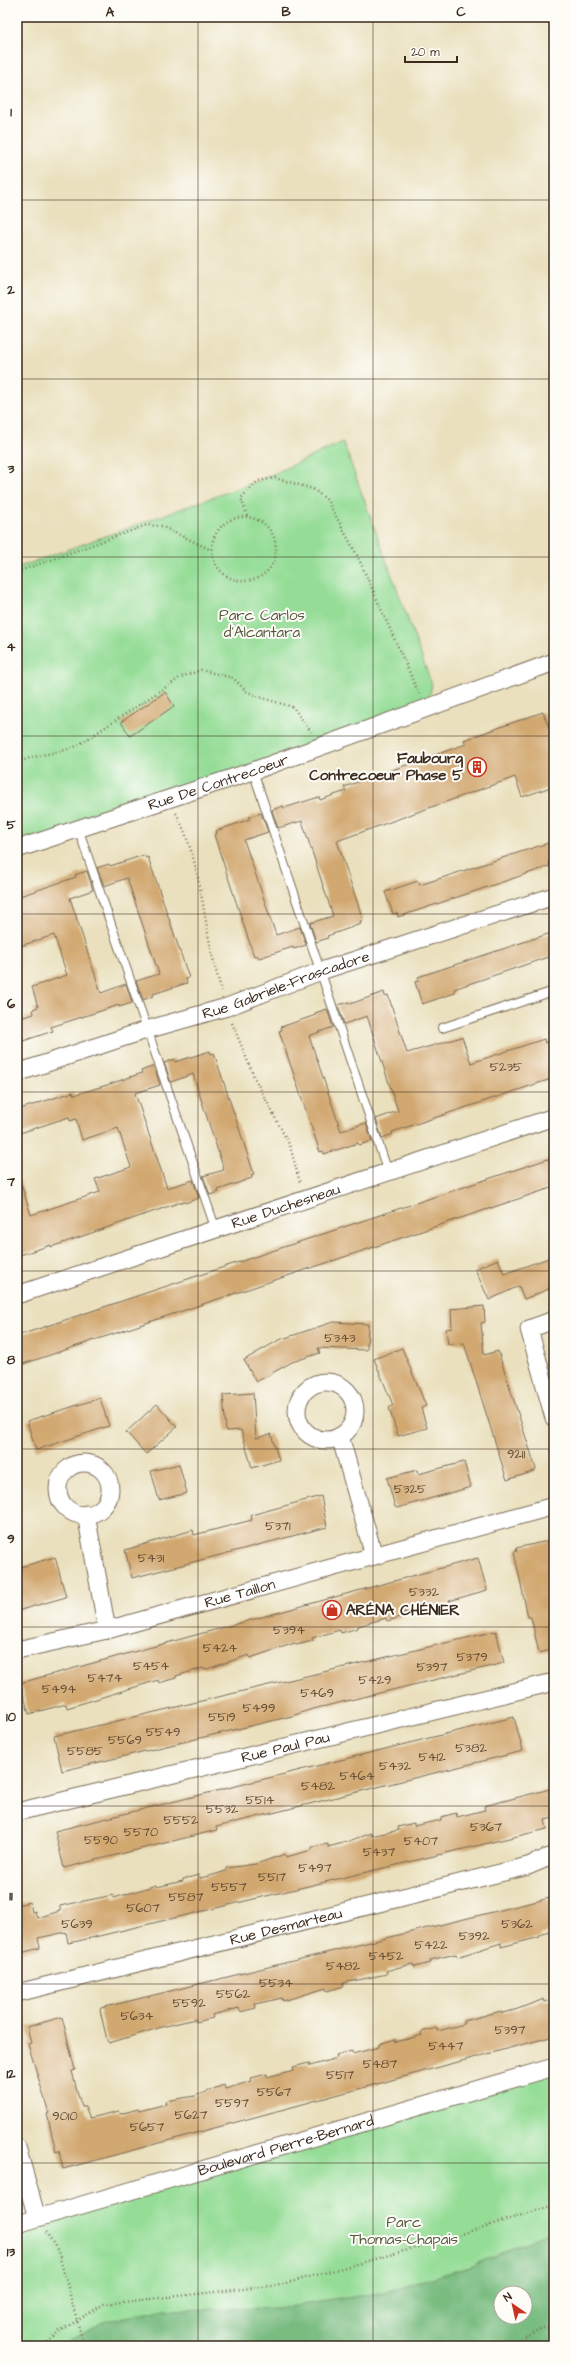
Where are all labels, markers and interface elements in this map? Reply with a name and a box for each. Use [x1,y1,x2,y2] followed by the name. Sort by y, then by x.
[106,3,115,21] text: A
[281,3,291,21] text: B
[456,3,466,21] text: C
[405,38,457,64] scale bar
[411,44,440,61] text: 20 m
[10,103,12,121] text: 1
[6,281,15,299] text: 2
[7,460,15,478] text: 3
[219,605,305,643] park label: Parc Carlos d'Alcantara
[7,638,16,656] text: 4
[309,748,463,786] place label: Faubourg Contrecoeur Phase 5
[145,749,292,816] street label: Rue De Contrecoeur
[466,756,488,778] building icon: Faubourg Contrecoeur Phase 5
[6,816,16,834] text: 5
[200,946,372,1025] street label: Rue Gabriele-Frascadore
[7,995,16,1013] text: 6
[490,1058,522,1076] house number: 5235
[6,1173,16,1191] text: 7
[229,1179,343,1234] street label: Rue Duchesneau
[324,1329,356,1347] house number: 5343
[7,1351,16,1369] text: 8
[507,1445,525,1463] house number: 9211
[394,1480,426,1498] house number: 5325
[265,1517,291,1535] house number: 5371
[7,1530,15,1548] text: 9
[138,1549,164,1567] house number: 5431
[202,1574,278,1613] street label: Rue Taillon
[409,1583,439,1601] house number: 5332
[321,1599,343,1621] shop icon: ARÉNA CHÉNIER
[346,1600,460,1621] place label: ARÉNA CHÉNIER
[273,1621,305,1639] house number: 5394
[203,1639,237,1657] house number: 5424
[456,1648,488,1666] house number: 5379
[133,1657,169,1675] house number: 5454
[416,1658,448,1676] house number: 5397
[88,1669,123,1687] house number: 5474
[359,1671,391,1689] house number: 5429
[42,1680,76,1698] house number: 5494
[300,1684,334,1702] house number: 5469
[243,1699,275,1717] house number: 5499
[6,1708,17,1726] text: 10
[208,1708,236,1726] house number: 5519
[146,1723,180,1741] house number: 5549
[239,1727,332,1768] street label: Rue Paul Pau
[108,1731,142,1749] house number: 5569
[455,1739,487,1757] house number: 5382
[67,1742,103,1760] house number: 5585
[418,1748,446,1766] house number: 5412
[379,1757,412,1775] house number: 5432
[339,1767,375,1785] house number: 5464
[301,1777,336,1795] house number: 5482
[246,1791,275,1809] house number: 5514
[206,1800,239,1818] house number: 5532
[163,1811,199,1829] house number: 5552
[470,1818,502,1836] house number: 5367
[124,1823,158,1841] house number: 5570
[84,1831,118,1849] house number: 5590
[404,1832,438,1850] house number: 5407
[363,1843,395,1861] house number: 5437
[298,1859,332,1877] house number: 5497
[258,1868,286,1886] house number: 5517
[211,1878,247,1896] house number: 5557
[9,1887,13,1905] text: 11
[169,1888,203,1906] house number: 5587
[126,1899,160,1917] house number: 5607
[228,1903,345,1951] street label: Rue Desmarteau
[61,1915,93,1933] house number: 5639
[501,1915,533,1933] house number: 5362
[459,1927,490,1945] house number: 5392
[415,1936,448,1954] house number: 5422
[369,1947,404,1965] house number: 5452
[326,1957,361,1975] house number: 5482
[259,1974,293,1992] house number: 5534
[216,1985,251,2003] house number: 5562
[172,1994,206,2012] house number: 5592
[121,2007,154,2025] house number: 5634
[494,2021,526,2039] house number: 5397
[429,2037,463,2055] house number: 5447
[363,2055,397,2073] house number: 5487
[6,2065,16,2083] text: 12
[326,2066,354,2084] house number: 5517
[257,2083,291,2101] house number: 5567
[215,2094,249,2112] house number: 5597
[175,2106,207,2124] house number: 5627
[52,2107,78,2125] house number: 9010
[196,2110,377,2182] street label: Boulevard Pierre-Bernard
[130,2118,164,2136] house number: 5657
[350,2212,459,2250] park label: Parc Thomas-Chapais
[7,2243,16,2261] text: 13
[493,2285,533,2325] north arrow
[501,2289,515,2305] text: N

